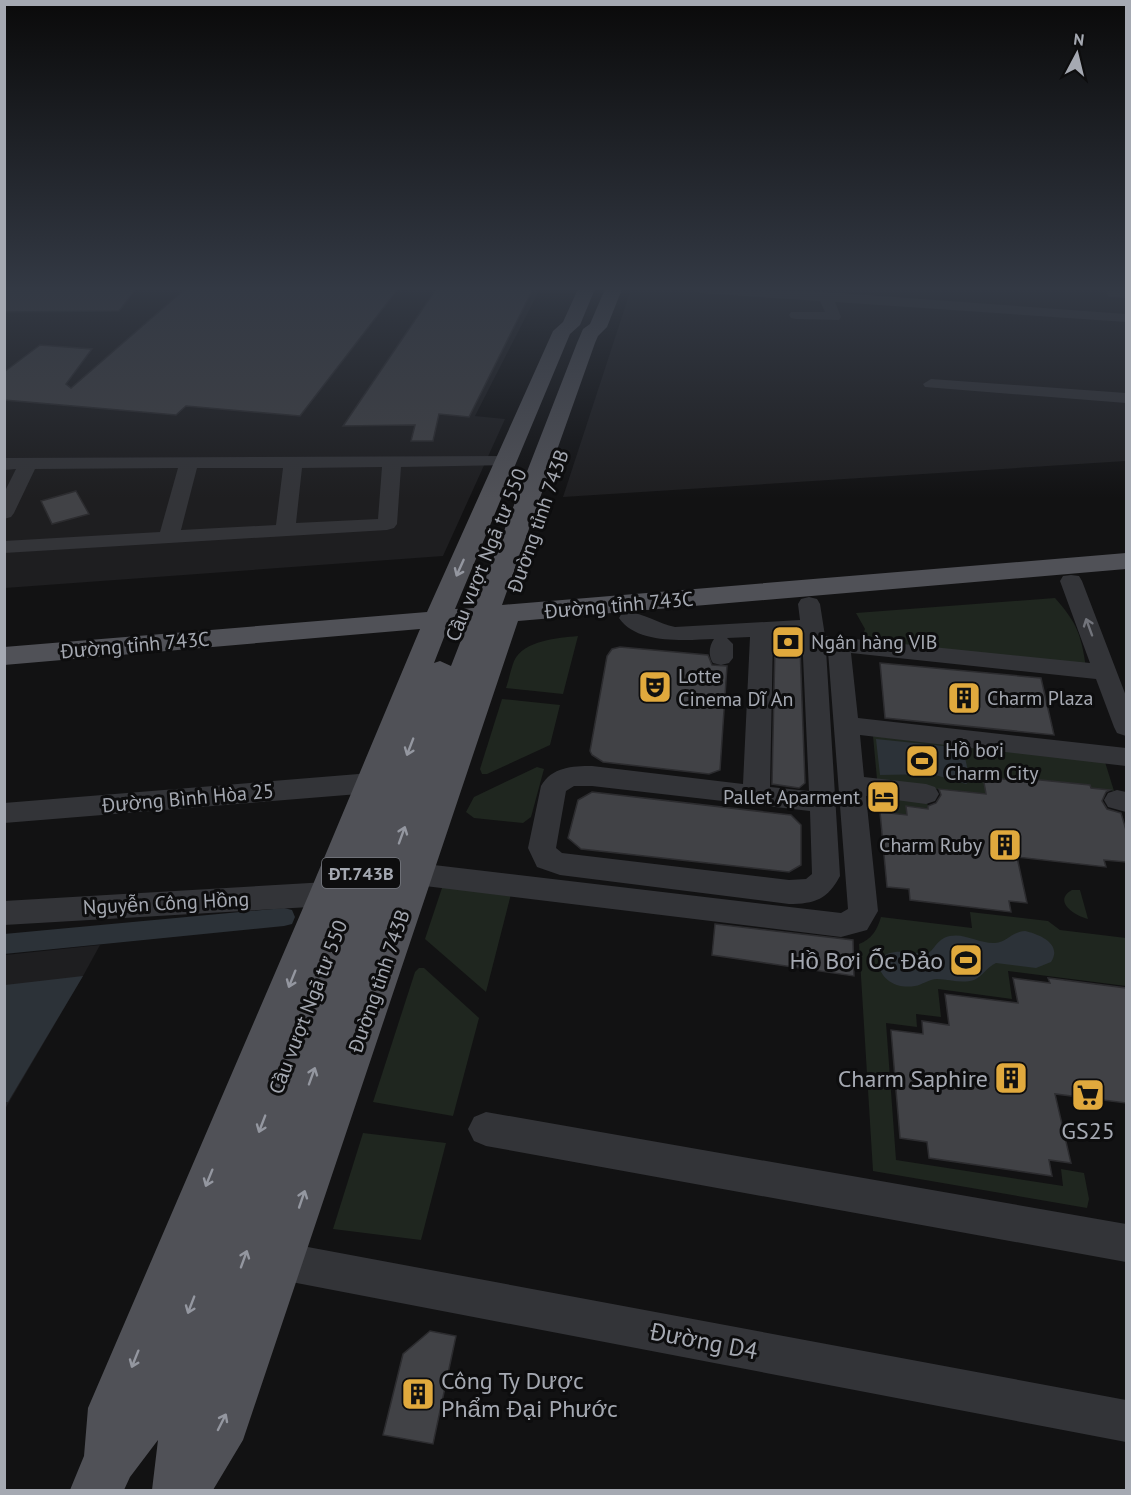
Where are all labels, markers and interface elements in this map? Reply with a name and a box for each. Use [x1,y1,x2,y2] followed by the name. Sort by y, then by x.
[1047,24,1107,84] north arrow
[1072,29,1085,50] text: N
[501,446,575,597] street label: Đường tỉnh 743B
[439,465,533,645] street label: Cầu vượt Ngã tư 550
[453,559,464,577] one-way arrow
[543,586,694,625] street label: Đường tỉnh 743C
[1083,618,1094,637] one-way arrow
[770,624,806,660] bank icon: Ngân hàng VIB
[59,626,210,665] street label: Đường tỉnh 743C
[811,629,938,655] place label: Ngân hàng VIB
[678,663,793,712] place label: Lotte Cinema Dĩ An
[637,669,673,705] theatre icon: Lotte Cinema Dĩ An
[946,680,982,716] building icon: Charm Plaza
[987,685,1093,711] place label: Charm Plaza
[404,737,415,755] one-way arrow
[945,737,1039,786] place label: Hồ bơi Charm City
[904,743,940,779] sports icon: Hồ bơi Charm City
[100,778,275,819] street label: Đường Bình Hòa 25
[865,779,901,815] hotel icon: Pallet Aparment
[723,784,860,810] place label: Pallet Aparment
[398,826,409,845] one-way arrow
[987,827,1023,863] building icon: Charm Ruby
[879,832,983,858] place label: Charm Ruby
[322,858,400,888] road number: ĐT.743B
[82,886,250,920] street label: Nguyễn Công Hồng
[342,906,416,1057] street label: Đường tỉnh 743B
[263,916,353,1098] street label: Cầu vượt Ngã tư 550
[948,942,984,978] sports icon: Hồ Bơi Ốc Đảo
[789,945,943,976] place label: Hồ Bơi Ốc Đảo
[286,969,297,987] one-way arrow
[993,1060,1029,1096] building icon: Charm Saphire
[838,1063,988,1094] place label: Charm Saphire
[307,1068,318,1086] one-way arrow
[1070,1077,1106,1113] supermarket icon: GS25
[256,1114,267,1133] one-way arrow
[1061,1115,1115,1146] place label: GS25
[203,1169,214,1187] one-way arrow
[298,1191,309,1209] one-way arrow
[239,1250,250,1269] one-way arrow
[185,1296,196,1314] one-way arrow
[647,1315,760,1367] street label: Đường D4
[129,1349,140,1367] one-way arrow
[441,1365,618,1424] place label: Công Ty Dược Phẩm Đại Phước
[400,1376,436,1412] building icon: Công Ty Dược Phẩm Đại Phước
[217,1414,229,1432] one-way arrow

